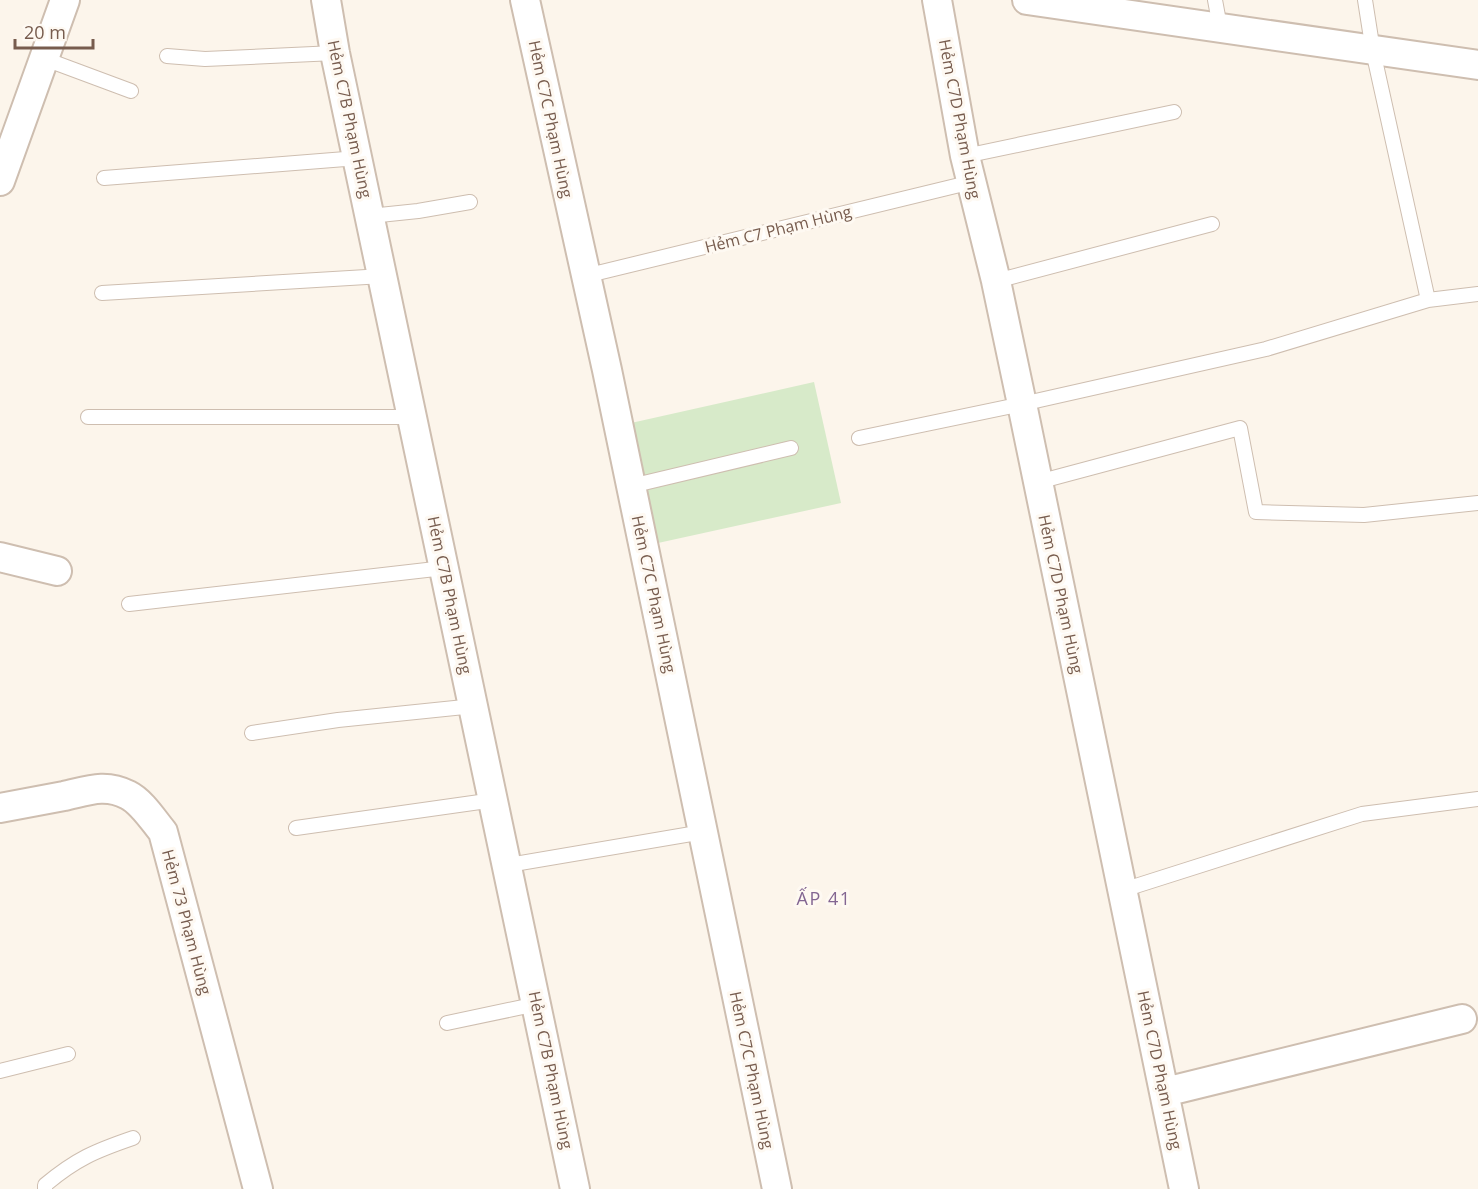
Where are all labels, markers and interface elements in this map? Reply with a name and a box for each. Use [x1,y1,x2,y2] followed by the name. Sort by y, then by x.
[15,12,93,50] scale bar
[24,20,66,44] text: 20 m
[934,37,986,201] street label: Hẻm C7D Phạm Hùng
[323,38,378,200] street label: Hẻm C7B Phạm Hùng
[524,38,579,200] street label: Hẻm C7C Phạm Hùng
[702,200,854,258] street label: Hẻm C7 Phạm Hùng
[1033,512,1089,676] street label: Hẻm C7D Phạm Hùng
[627,513,682,675] street label: Hẻm C7C Phạm Hùng
[423,514,478,676] street label: Hẻm C7B Phạm Hùng
[157,847,217,997] street label: Hẻm 73 Phạm Hùng
[797,886,851,910] district label: ẤP 41
[1132,988,1188,1152] street label: Hẻm C7D Phạm Hùng
[524,989,579,1151] street label: Hẻm C7B Phạm Hùng
[725,989,780,1151] street label: Hẻm C7C Phạm Hùng

